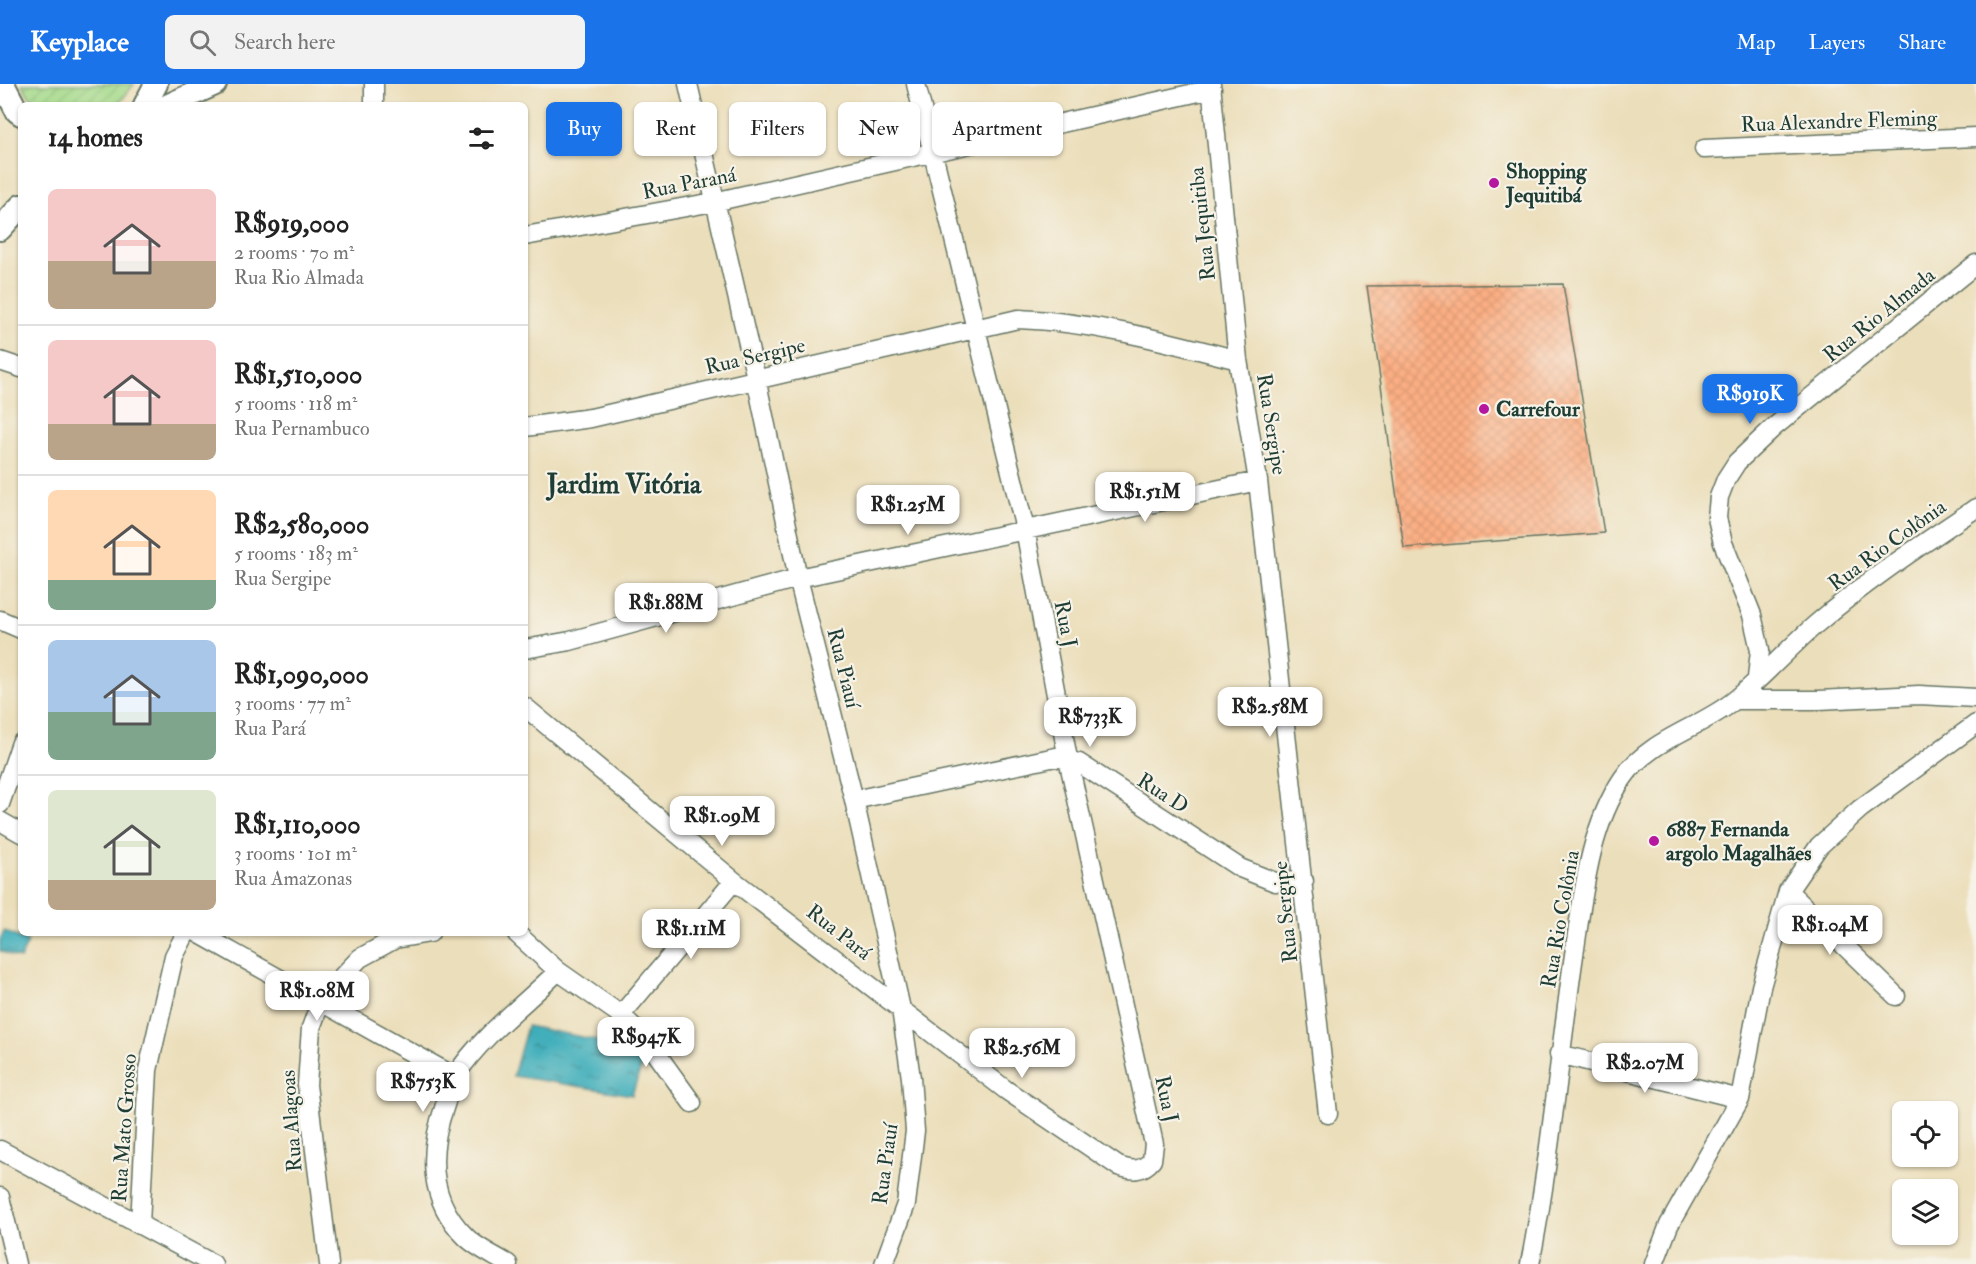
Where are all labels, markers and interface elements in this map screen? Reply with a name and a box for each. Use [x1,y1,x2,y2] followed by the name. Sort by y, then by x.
[165,15,585,69] search box
[30,25,129,60] text: Keyplace
[186,26,219,59] icon: search
[234,28,336,56] text: Search here
[1736,29,1776,56] text: Map
[1809,29,1865,56] text: Layers
[1898,29,1946,56] text: Share
[546,102,622,156] chip: Buy
[634,102,717,156] chip: Rent
[729,102,826,156] chip: Filters
[838,102,920,156] chip: New
[932,102,1063,156] chip: Apartment
[1740,105,1938,138] street label: Rua Alexandre Fleming
[48,122,143,154] text: 14 homes
[465,122,498,155] icon: filters
[1505,158,1587,209] place label: Shopping Jequitibá
[640,161,739,206] street label: Rua Paraná
[1183,165,1222,282] street label: Rua Jequitiba
[1487,176,1501,190] marker: Shopping Jequitibá
[234,208,349,240] text: R$919,000
[96,213,168,285] icon: home
[234,240,354,265] text: 2 rooms · 70 m²
[1818,262,1941,369] street label: Rua Rio Almada
[234,265,364,290] text: Rua Rio Almada
[702,332,808,381] street label: Rua Sergipe
[234,359,362,391] text: R$1,510,000
[96,364,168,436] icon: home
[1250,371,1293,477] street label: Rua Sergipe
[1701,374,1799,425] pin: R$919K
[1716,381,1784,406] text: R$919K
[234,391,357,416] text: 5 rooms · 118 m²
[1496,396,1581,423] place label: Carrefour
[1477,402,1491,416] marker: Carrefour
[234,416,370,441] text: Rua Pernambuco
[545,468,702,501] district label: Jardim Vitória
[1090,472,1200,523] pin: R$1.51M
[1109,479,1181,504] text: R$1.51M
[853,485,963,536] pin: R$1.25M
[871,492,945,517] text: R$1.25M
[1823,493,1952,597] street label: Rua Rio Colônia
[234,509,369,541] text: R$2,580,000
[96,514,168,586] icon: home
[234,541,358,566] text: 5 rooms · 183 m²
[234,566,331,591] text: Rua Sergipe
[611,583,721,634] pin: R$1.88M
[629,590,703,615] text: R$1.88M
[1048,598,1083,650] street label: Rua J
[821,625,867,712] street label: Rua Piauí
[234,659,369,691] text: R$1,090,000
[96,664,168,736] icon: home
[1215,687,1325,738] pin: R$2.58M
[234,691,351,716] text: 3 rooms · 77 m²
[1232,694,1308,719] text: R$2.58M
[1041,697,1139,748] pin: R$733K
[1058,704,1122,729] text: R$733K
[234,716,306,741] text: Rua Pará
[1132,767,1193,820] street label: Rua D
[667,796,777,847] pin: R$1.09M
[684,803,760,828] text: R$1.09M
[234,809,361,841] text: R$1,110,000
[96,814,168,886] icon: home
[1666,816,1811,867] place label: 6887 Fernanda argolo Magalhães
[1647,834,1661,848] marker: 6887 Fernanda argolo Magalhães
[234,841,357,866] text: 3 rooms · 101 m²
[1535,848,1586,990] street label: Rua Rio Colônia
[1267,860,1304,964] street label: Rua Sergipe
[234,866,352,891] text: Rua Amazonas
[801,898,877,967] street label: Rua Pará
[1775,905,1885,956] pin: R$1.04M
[636,909,746,960] pin: R$1.11M
[1792,912,1868,937] text: R$1.04M
[656,916,726,941] text: R$1.11M
[262,971,372,1022] pin: R$1.08M
[279,978,355,1003] text: R$1.08M
[597,1017,695,1068] pin: R$947K
[611,1024,681,1049] text: R$947K
[967,1028,1077,1079] pin: R$2.56M
[983,1035,1061,1060] text: R$2.56M
[1590,1043,1700,1094] pin: R$2.07M
[1606,1050,1684,1075] text: R$2.07M
[106,1053,143,1203] street label: Rua Mato Grosso
[374,1062,472,1113] pin: R$753K
[274,1069,309,1173] street label: Rua Alagoas
[390,1069,456,1094] text: R$753K
[1148,1073,1185,1125] street label: Rua J
[1892,1101,1958,1245] map controls
[1892,1101,1958,1167] button: locate
[866,1120,905,1206] street label: Rua Piauí
[1892,1179,1958,1245] button: layers

